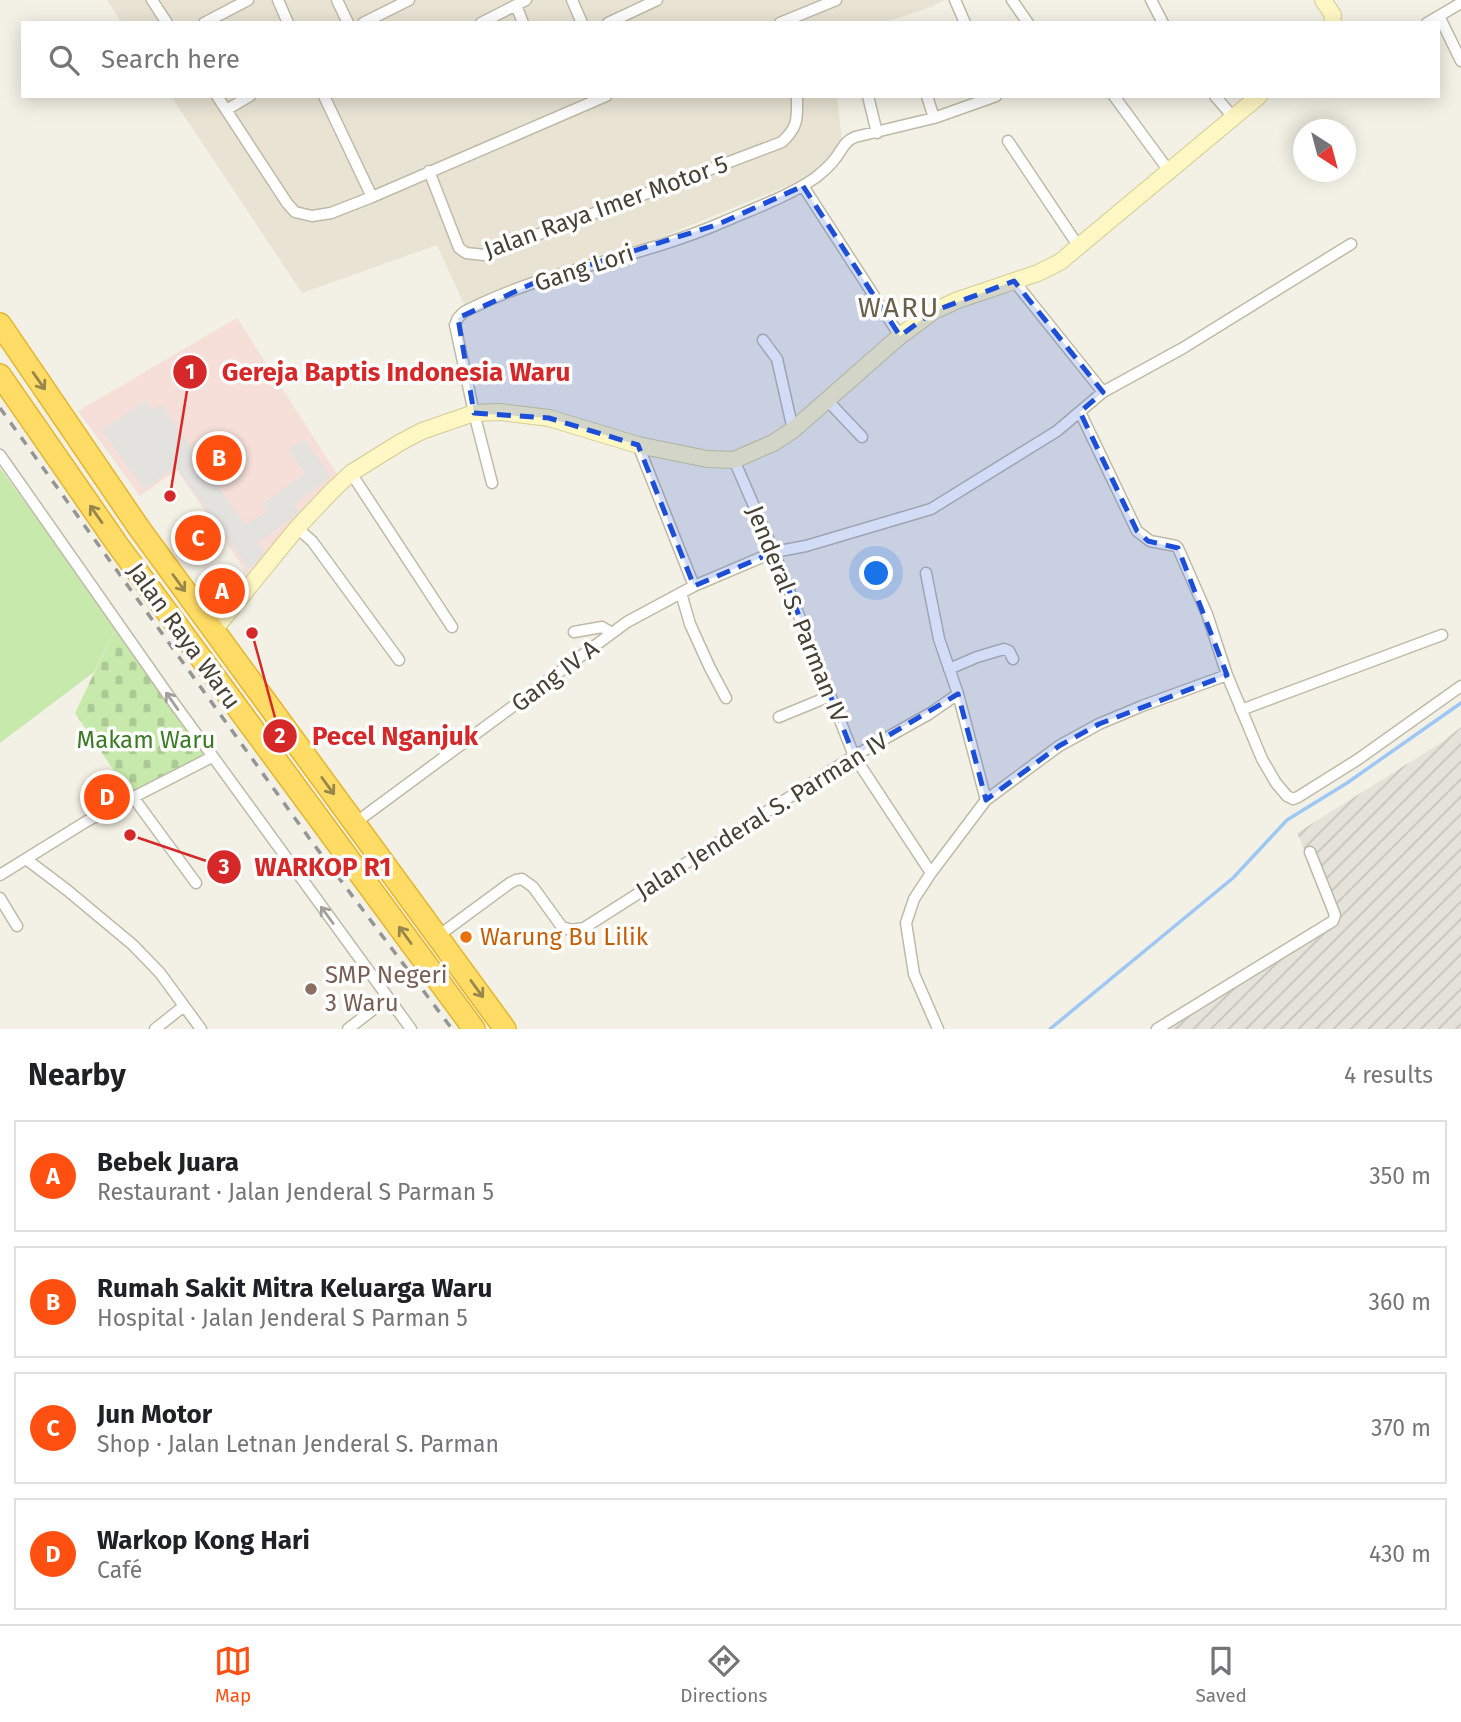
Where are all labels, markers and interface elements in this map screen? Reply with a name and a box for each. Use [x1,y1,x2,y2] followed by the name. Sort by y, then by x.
[21,21,1440,98] search box
[45,41,83,79] icon: search
[101,44,240,75] text: Search here
[1293,119,1356,182] north arrow
[480,150,732,264] street label: Jalan Raya Imer Motor 5
[531,239,637,297] street label: Gang Lori
[858,291,940,324] district label: WARU
[173,348,584,395] callout: Gereja Baptis Indonesia Waru
[222,357,570,388] text: Gereja Baptis Indonesia Waru
[185,359,195,385] text: 1
[32,371,46,390] one-way arrow
[196,432,242,484] pin: B
[741,502,854,727] street label: Jenderal S. Parman IV
[89,505,103,524] one-way arrow
[175,512,221,564] pin: C
[859,556,893,590] your location
[122,557,246,715] street label: Jalan Raya Waru
[199,565,245,617] pin: A
[172,573,186,592] one-way arrow
[506,634,604,718] street label: Gang IV A
[165,692,179,711] one-way arrow
[263,712,492,759] callout: Pecel Nganjuk
[312,721,479,752] text: Pecel Nganjuk
[275,723,286,749] text: 2
[76,726,216,754] park label: Makam Waru
[631,726,894,905] street label: Jalan Jenderal S. Parman IV
[84,771,130,823] pin: D
[320,776,335,795] one-way arrow
[206,843,406,890] callout: WARKOP R1
[255,852,391,883] text: WARKOP R1
[218,854,230,880] text: 3
[320,906,334,925] one-way arrow
[480,923,649,951] place label: Warung Bu Lilik
[397,926,412,944] one-way arrow
[458,929,474,945] marker: Warung Bu Lilik
[325,961,448,1017] place label: SMP Negeri 3 Waru
[469,980,484,998] one-way arrow
[303,981,319,997] marker: SMP Negeri 3 Waru
[28,1057,126,1093] text: Nearby
[1344,1061,1433,1089] text: 4 results
[97,1147,239,1178] text: Bebek Juara
[46,1162,60,1190] text: A
[1369,1162,1431,1190] text: 350 m
[97,1178,494,1206] text: Restaurant · Jalan Jenderal S Parman 5
[97,1273,492,1304] text: Rumah Sakit Mitra Keluarga Waru
[46,1288,60,1316] text: B
[1369,1288,1431,1316] text: 360 m
[97,1304,468,1332] text: Hospital · Jalan Jenderal S Parman 5
[97,1399,212,1430] text: Jun Motor
[46,1414,60,1442] text: C
[1371,1414,1431,1442] text: 370 m
[97,1430,499,1458] text: Shop · Jalan Letnan Jenderal S. Parman
[97,1525,310,1556] text: Warkop Kong Hari
[46,1540,60,1568] text: D
[1369,1540,1431,1568] text: 430 m
[97,1556,142,1584] text: Café
[214,1642,252,1707] tab: Map
[680,1642,767,1707] tab: Directions
[1196,1642,1247,1707] tab: Saved

